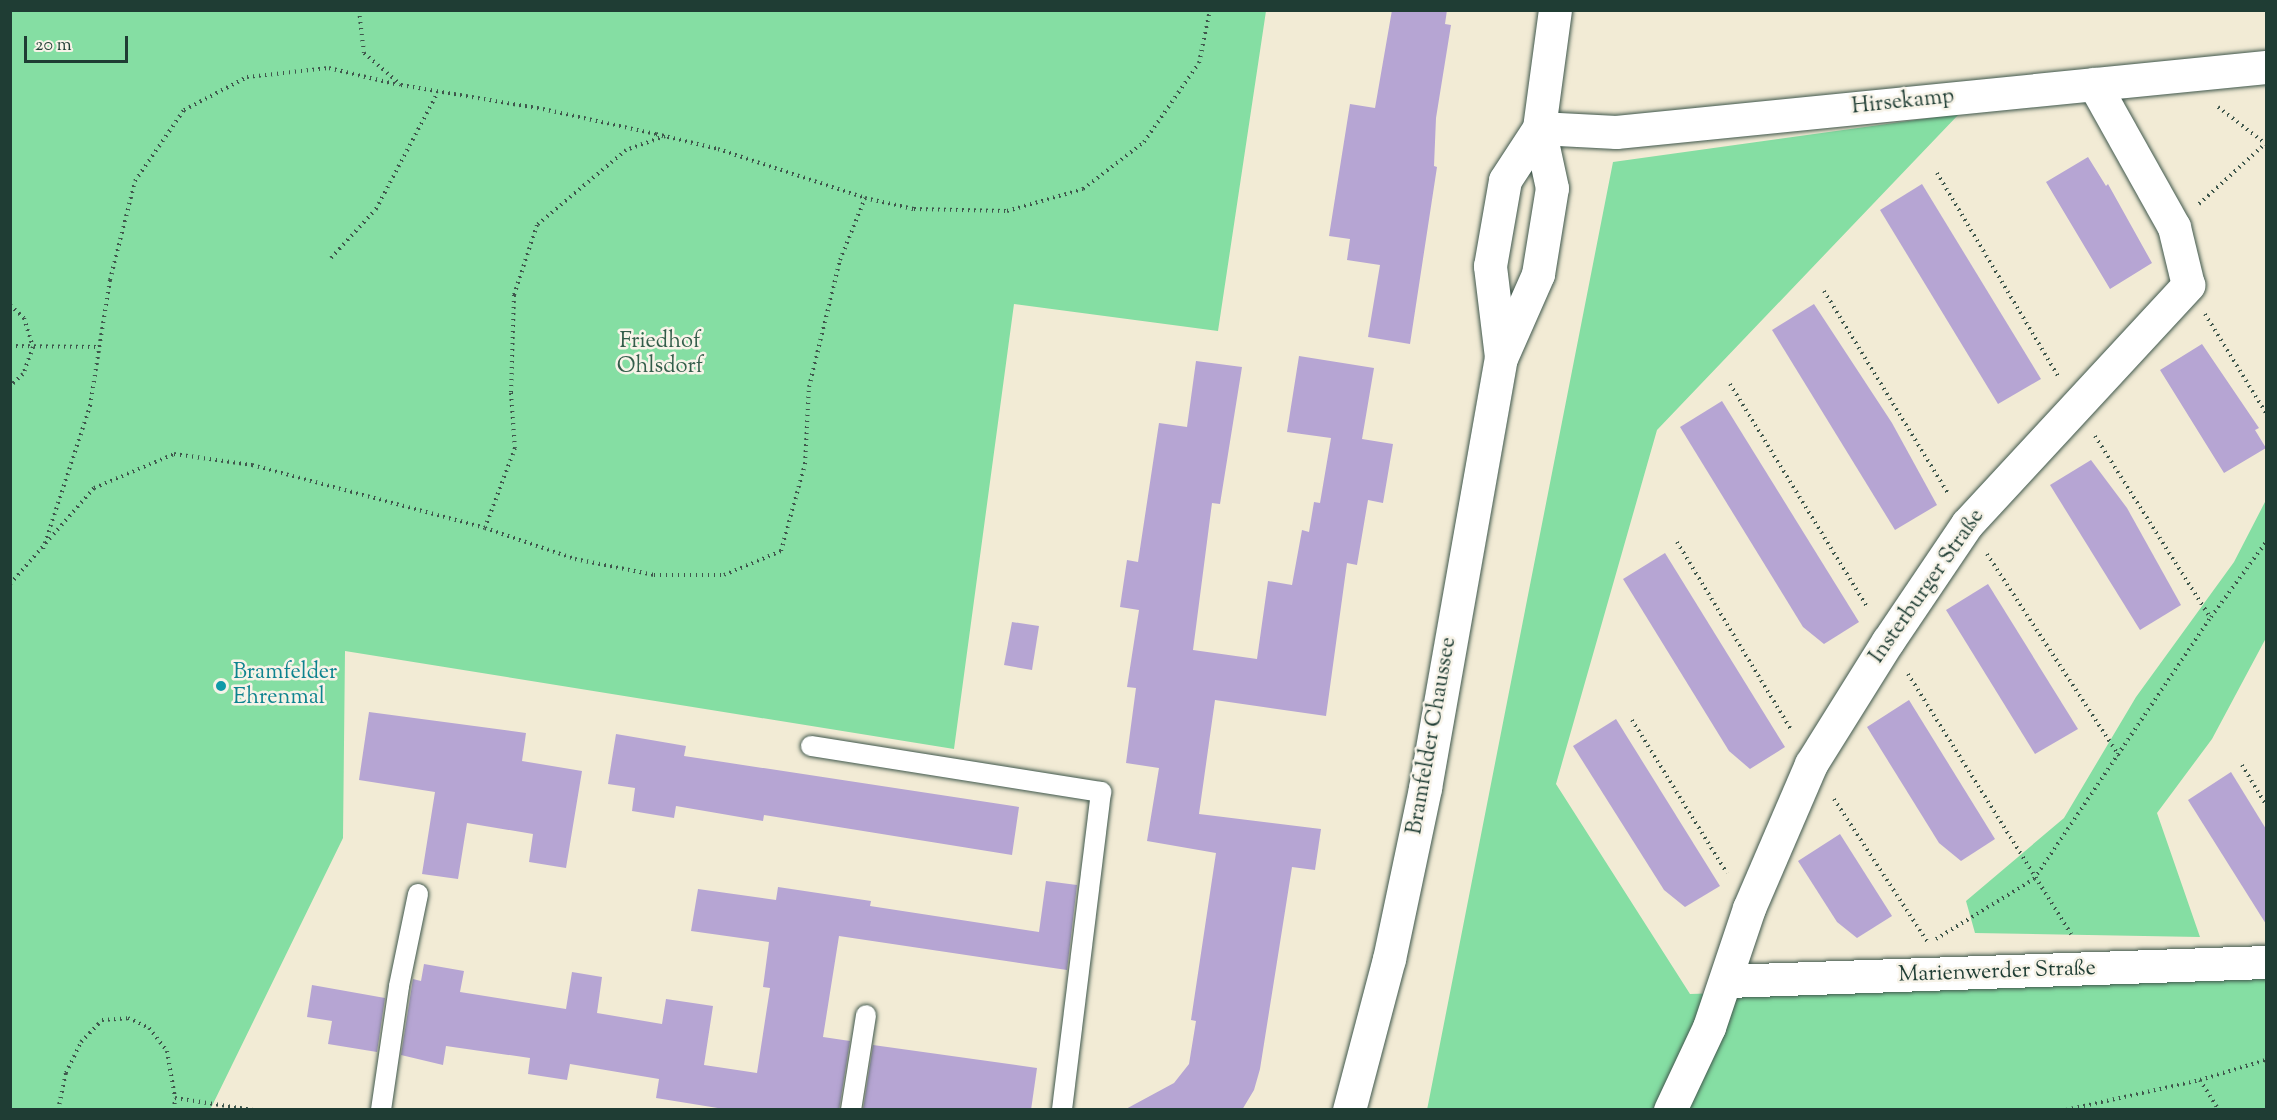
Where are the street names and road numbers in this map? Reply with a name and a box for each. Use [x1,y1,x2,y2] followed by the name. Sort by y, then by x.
[1850,84,1956,122] street label: Hirsekamp
[1865,505,1991,669] street label: Insterburger Straße
[1403,635,1463,837] street label: Bramfelder Chaussee
[1898,956,2096,990] street label: Marienwerder Straße

